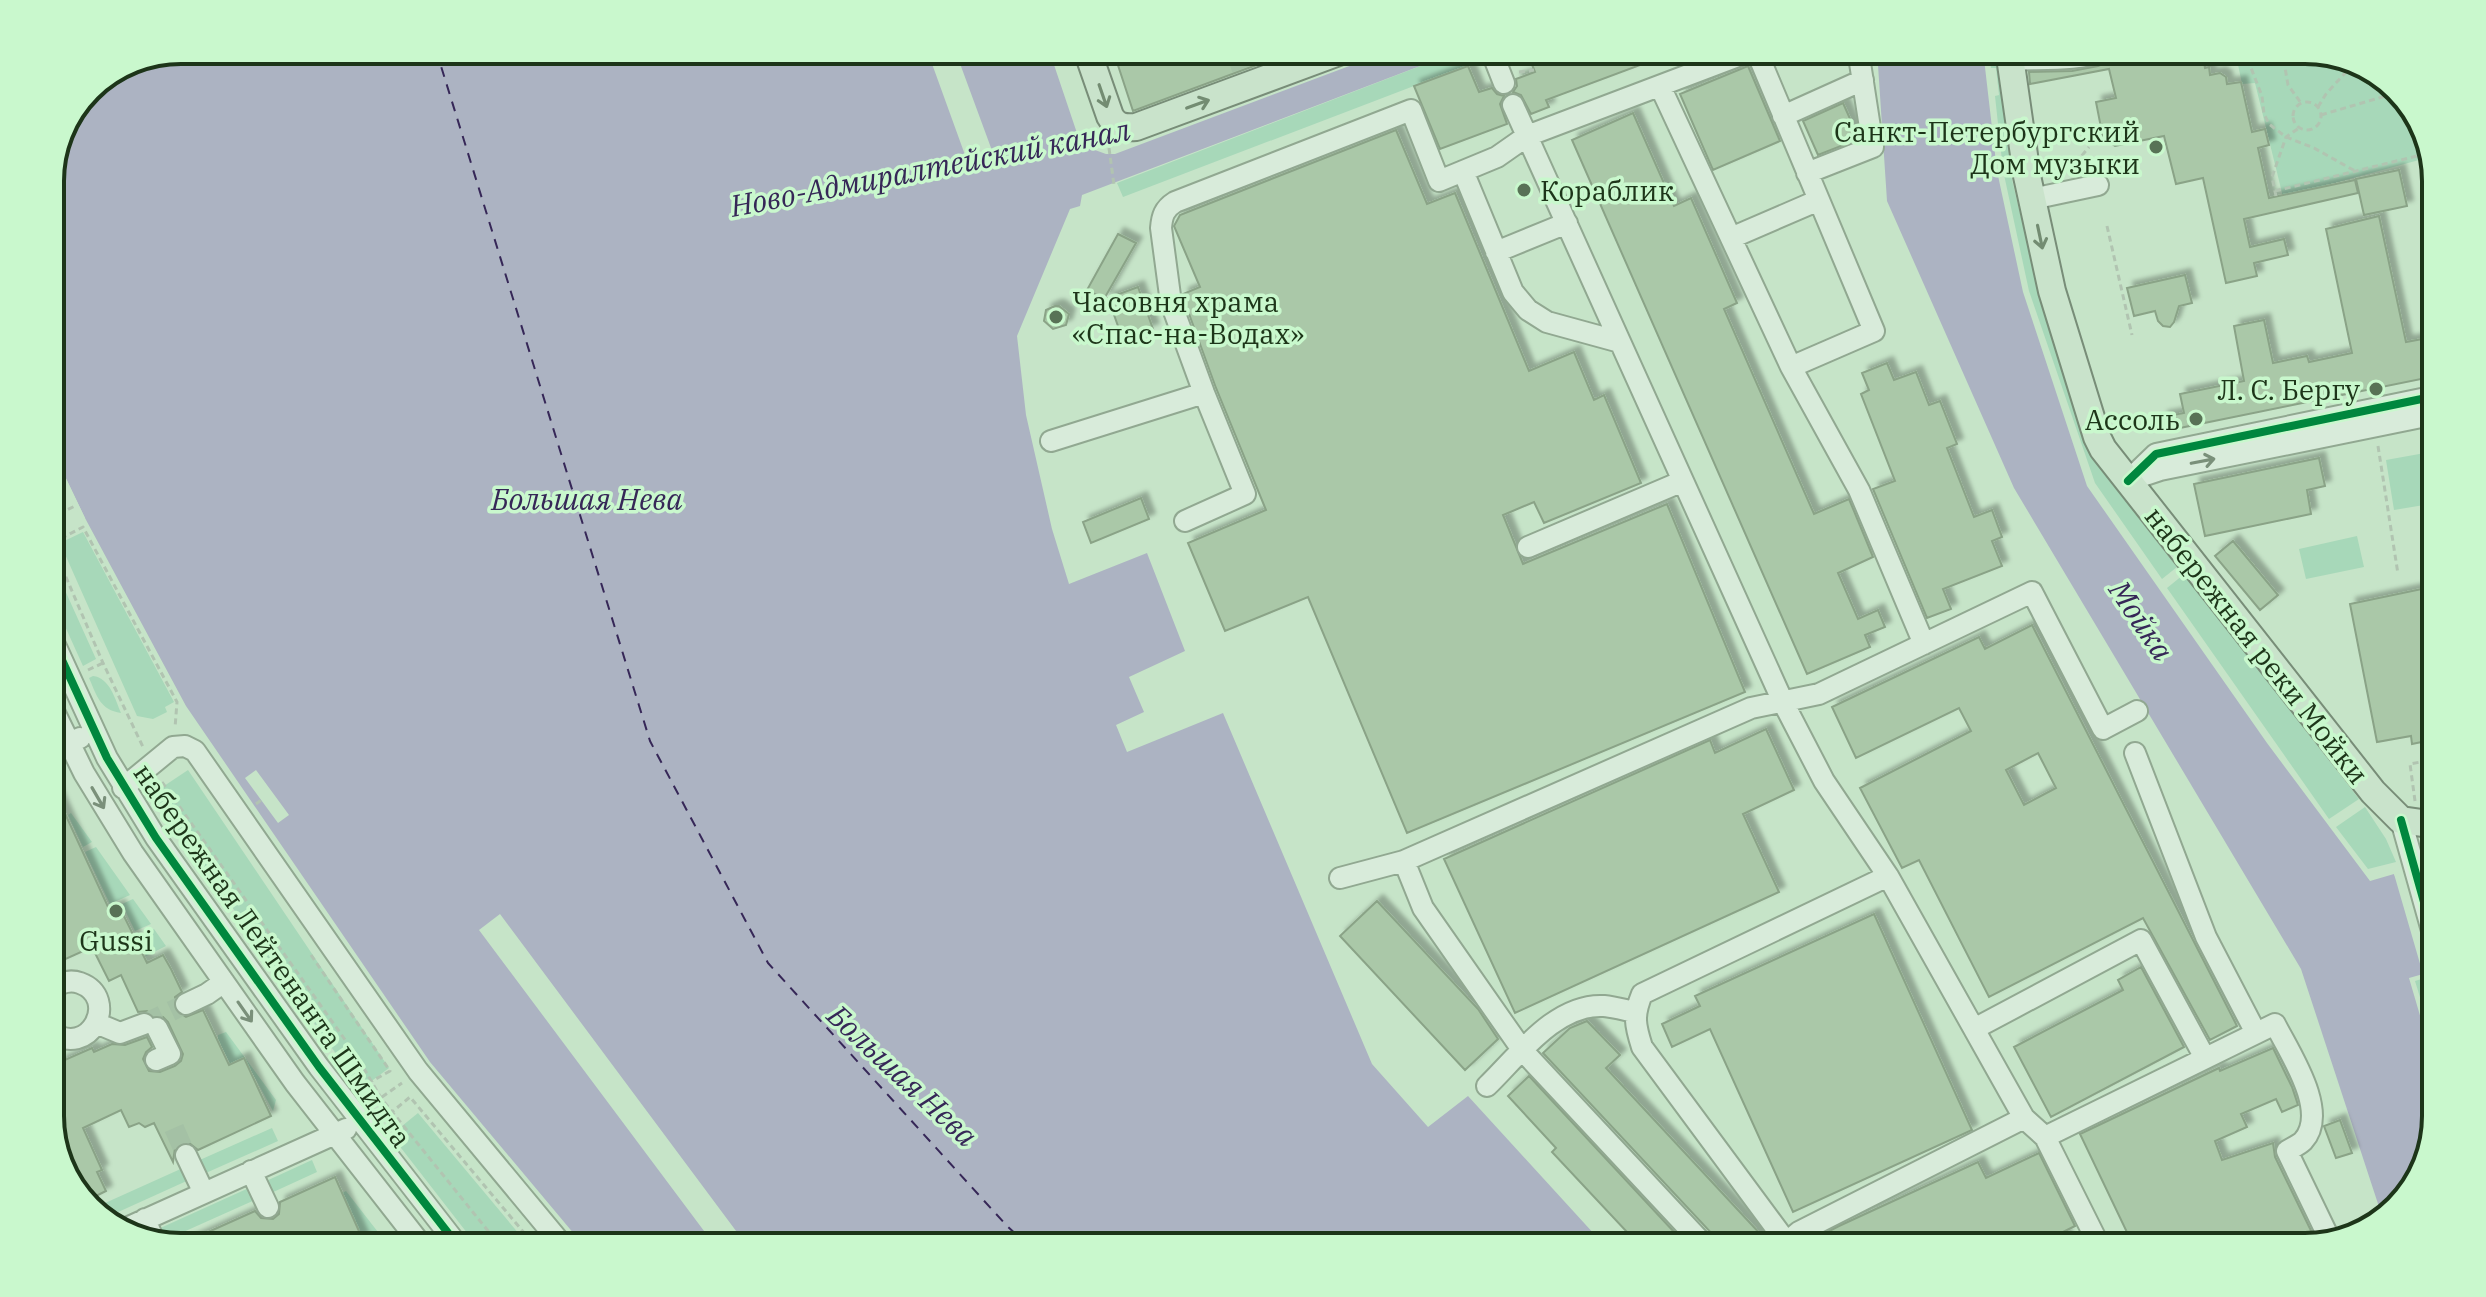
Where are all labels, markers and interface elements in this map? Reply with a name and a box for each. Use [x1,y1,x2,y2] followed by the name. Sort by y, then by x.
[1097,83,1112,108] one-way arrow
[1186,96,1210,110] one-way arrow
[726,109,1133,225] water label: Ново-Адмиралтейский канал
[1834,113,2140,182] place label: Санкт-Петербургский Дом музыки
[2147,138,2165,156] marker: Санкт-Петербургский Дом музыки
[1540,172,1674,209] place label: Кораблик
[1515,181,1533,199] marker: Кораблик
[2033,224,2048,250] one-way arrow
[1072,283,1304,352] place label: Часовня храма «Спас-на-Водах»
[1047,308,1065,326] marker: Часовня храма «Спас-на-Водах»
[2218,371,2360,408] place label: Л. С. Бергу
[2367,380,2385,398] marker: Л. С. Бергу
[2085,401,2180,438] place label: Ассоль
[2187,410,2205,428] marker: Ассоль
[2190,453,2215,468] one-way arrow
[490,479,683,518] water label: Большая Нева
[2137,499,2377,791] street label: набережная реки Мойки
[2101,572,2183,668] water label: Мойка
[126,756,420,1154] street label: набережная Лейтенанта Шмидта
[91,785,106,809] one-way arrow
[107,902,125,920] marker: Gussi
[79,922,153,959] place label: Gussi
[819,995,987,1155] water label: Большая Нева
[237,1000,253,1022] one-way arrow

